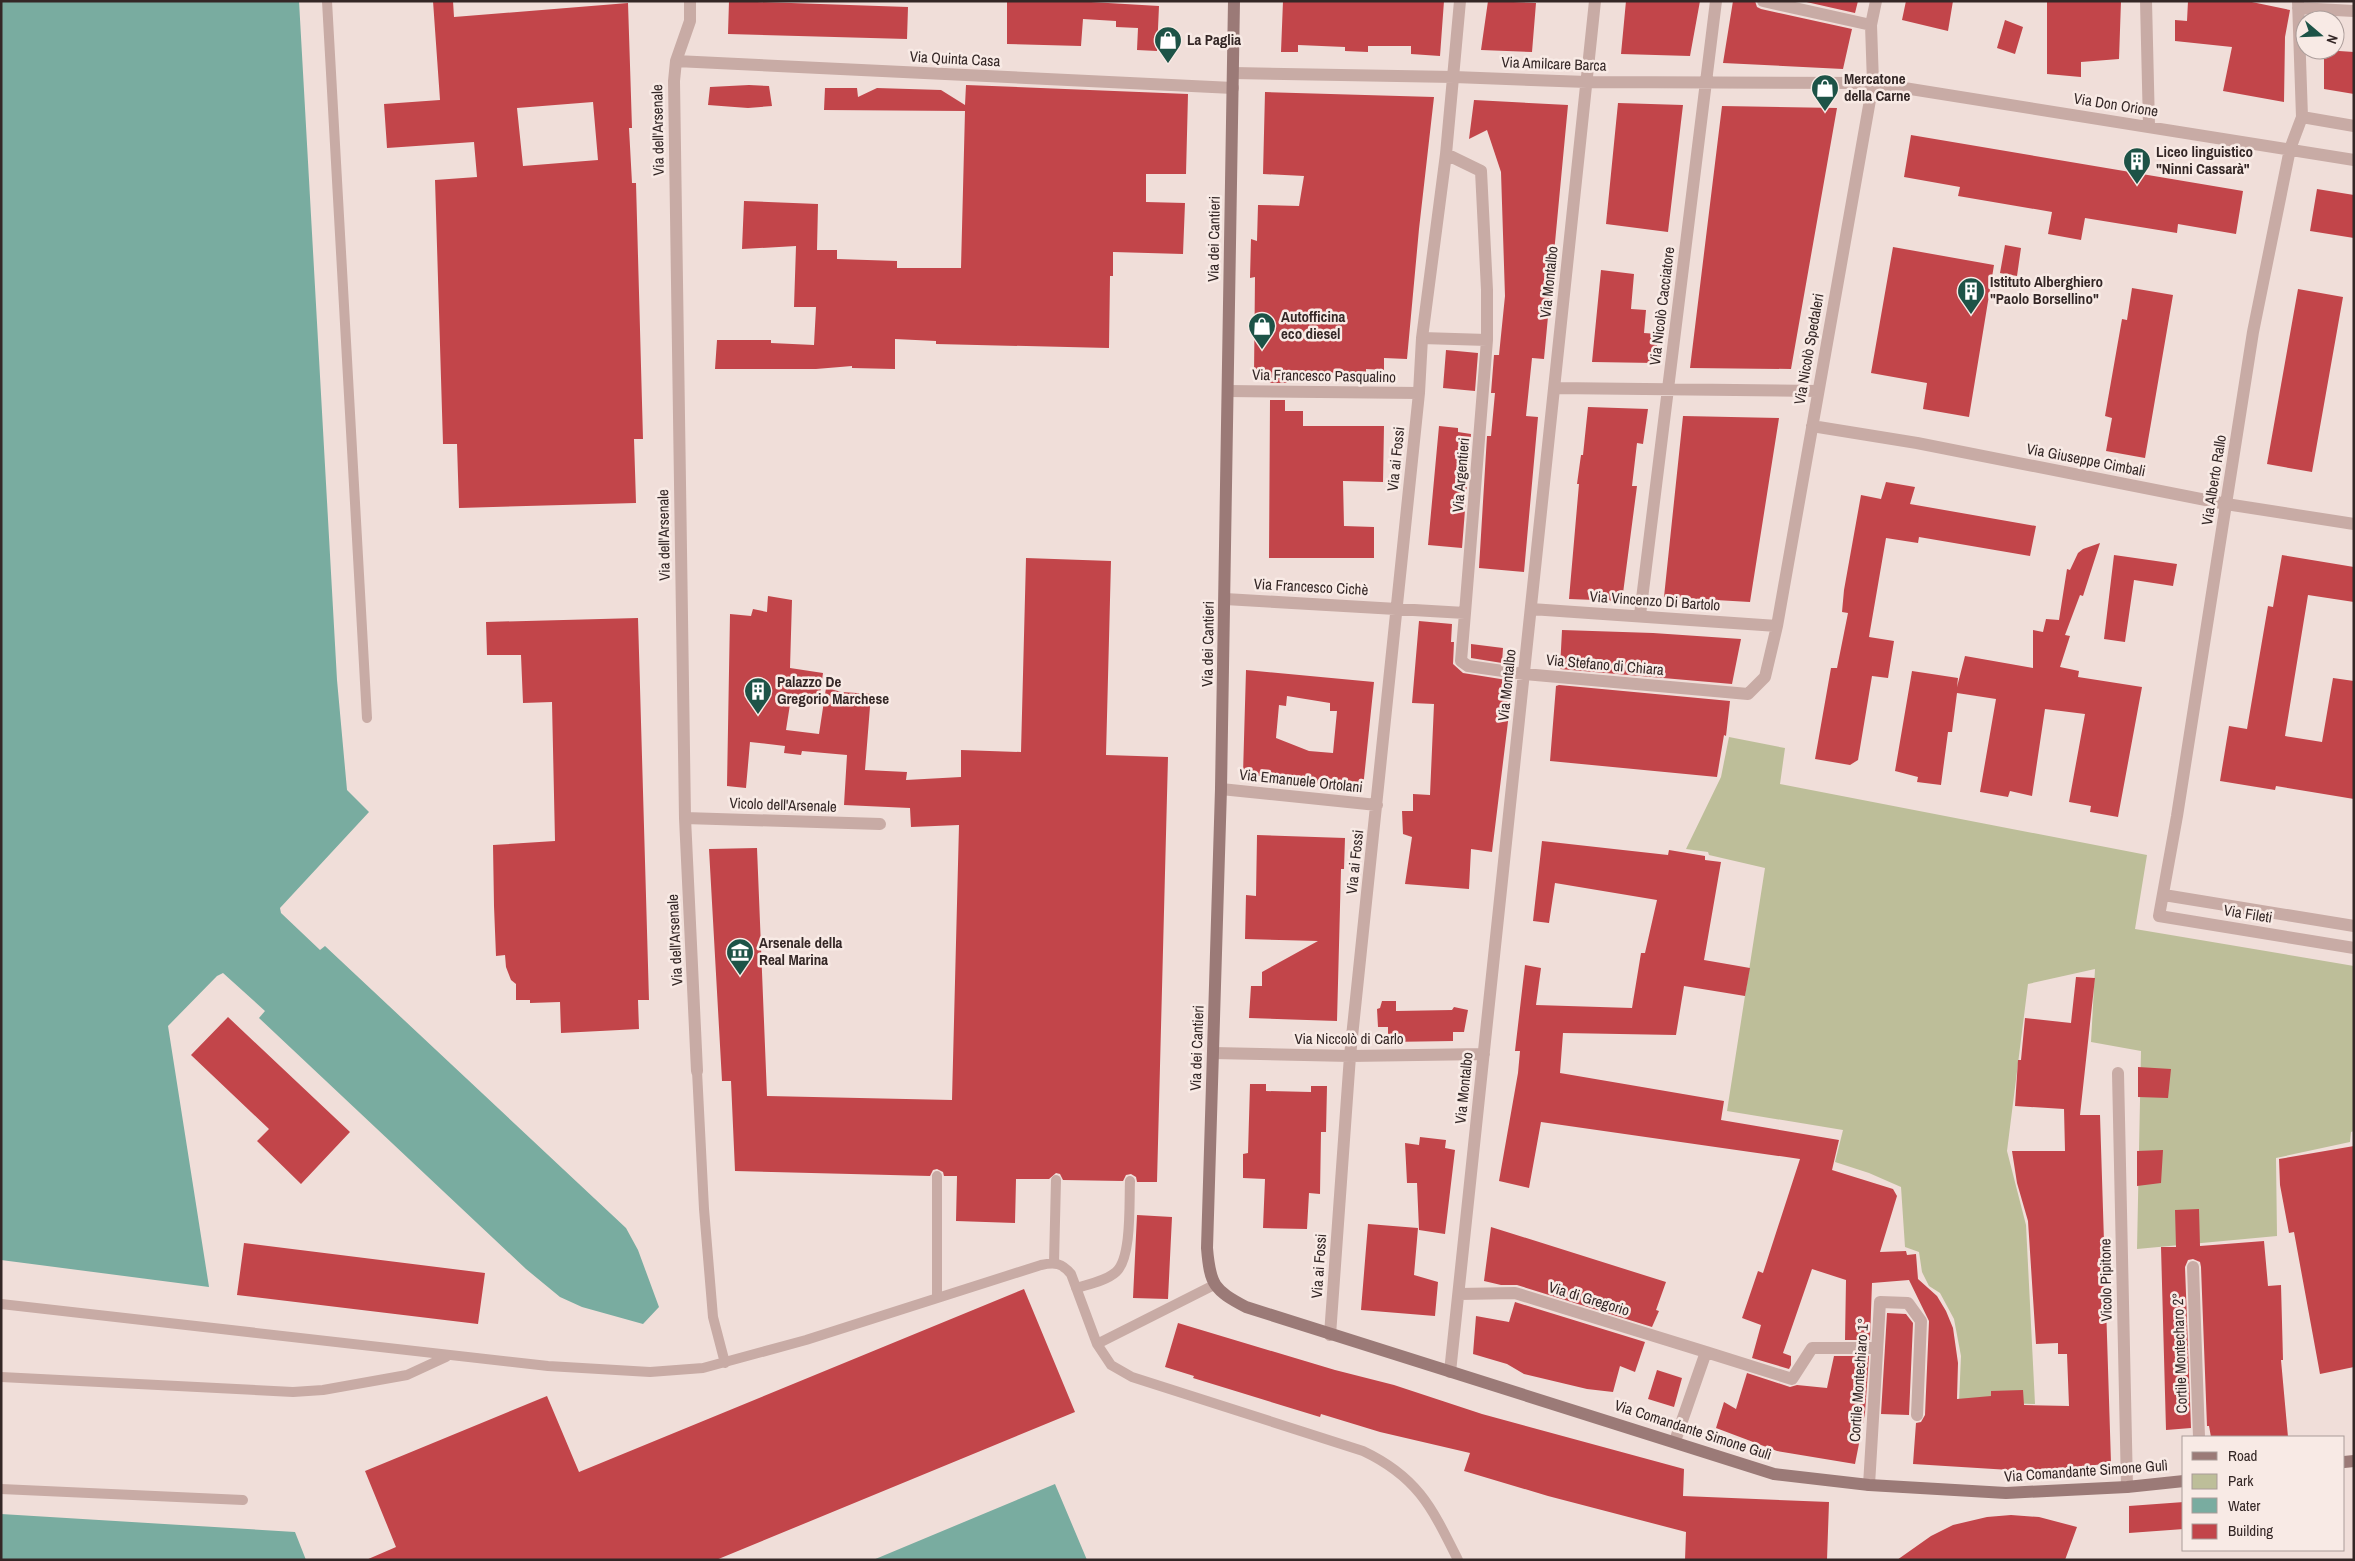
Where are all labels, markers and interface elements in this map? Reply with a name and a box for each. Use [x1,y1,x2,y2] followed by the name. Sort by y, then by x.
[2295,10,2345,60] north arrow
[1153,25,1183,64] shop icon: La Paglia
[1187,29,1241,50] place label: La Paglia
[2322,32,2342,46] text: N
[909,46,1001,71] street label: Via Quinta Casa
[1501,51,1607,76] street label: Via Amilcare Barca
[1844,68,1910,106] place label: Mercatone della Carne
[1810,73,1840,112] shop icon: Mercatone della Carne
[646,84,669,176] street label: Via dell'Arsenale
[2072,87,2160,122] street label: Via Don Orione
[2156,141,2253,179] place label: Liceo linguistico "Ninni Cassarà"
[2122,146,2152,185] building icon: Liceo linguistico "Ninni Cassarà"
[1202,196,1225,282] street label: Via dei Cantieri
[1534,245,1563,319] street label: Via Montalbo
[1644,245,1679,366] street label: Via Nicolò Cacciatore
[1990,271,2103,309] place label: Istituto Alberghiero "Paolo Borsellino"
[1956,276,1986,315] building icon: Istituto Alberghiero "Paolo Borsellino"
[1788,292,1829,406] street label: Via Nicolò Spedaleri
[1281,306,1345,344] place label: Autofficina eco diesel
[1247,311,1277,350] shop icon: Autofficina eco diesel
[1252,364,1396,387] street label: Via Francesco Pasqualino
[1382,426,1409,492] street label: Via ai Fossi
[2196,433,2231,527] street label: Via Alberto Rallo
[1447,437,1474,513] street label: Via Argentieri
[2025,438,2147,481] street label: Via Giuseppe Cimbali
[652,489,675,581] street label: Via dell'Arsenale
[1253,573,1369,600] street label: Via Francesco Cichè
[1589,585,1721,616] street label: Via Vincenzo Di Bartolo
[1196,601,1219,687] street label: Via dei Cantieri
[1492,648,1521,722] street label: Via Montalbo
[1545,649,1665,680] street label: Via Stefano di Chiara
[777,671,889,709] place label: Palazzo De Gregorio Marchese
[743,676,773,715] building icon: Palazzo De Gregorio Marchese
[1238,764,1364,797] street label: Via Emanuele Ortolani
[729,792,837,817] street label: Vicolo dell'Arsenale
[1341,829,1368,895] street label: Via ai Fossi
[662,894,687,986] street label: Via dell'Arsenale
[2222,899,2274,928] street label: Via Fileti
[759,932,843,970] place label: Arsenale della Real Marina
[725,937,755,976] museum icon: Arsenale della Real Marina
[1185,1005,1208,1091] street label: Via dei Cantieri
[1294,1028,1404,1049] street label: Via Niccolò di Carlo
[1449,1051,1478,1125] street label: Via Montalbo
[1306,1233,1331,1299] street label: Via ai Fossi
[2094,1238,2117,1322] street label: Vicolo Pipitone
[1546,1276,1632,1321] street label: Via di Gregorio
[2167,1292,2192,1414] street label: Cortile Montecharo 2°
[1844,1317,1873,1443] street label: Cortile Montechiaro 1°
[1612,1394,1774,1465] street label: Via Comandante Simone Gulì
[2182,1436,2345,1551] legend
[2228,1445,2257,1466] text: Road
[2003,1454,2168,1487] street label: Via Comandante Simone Gulì
[2228,1470,2254,1491] text: Park
[2228,1495,2260,1516] text: Water
[2228,1520,2273,1541] text: Building

